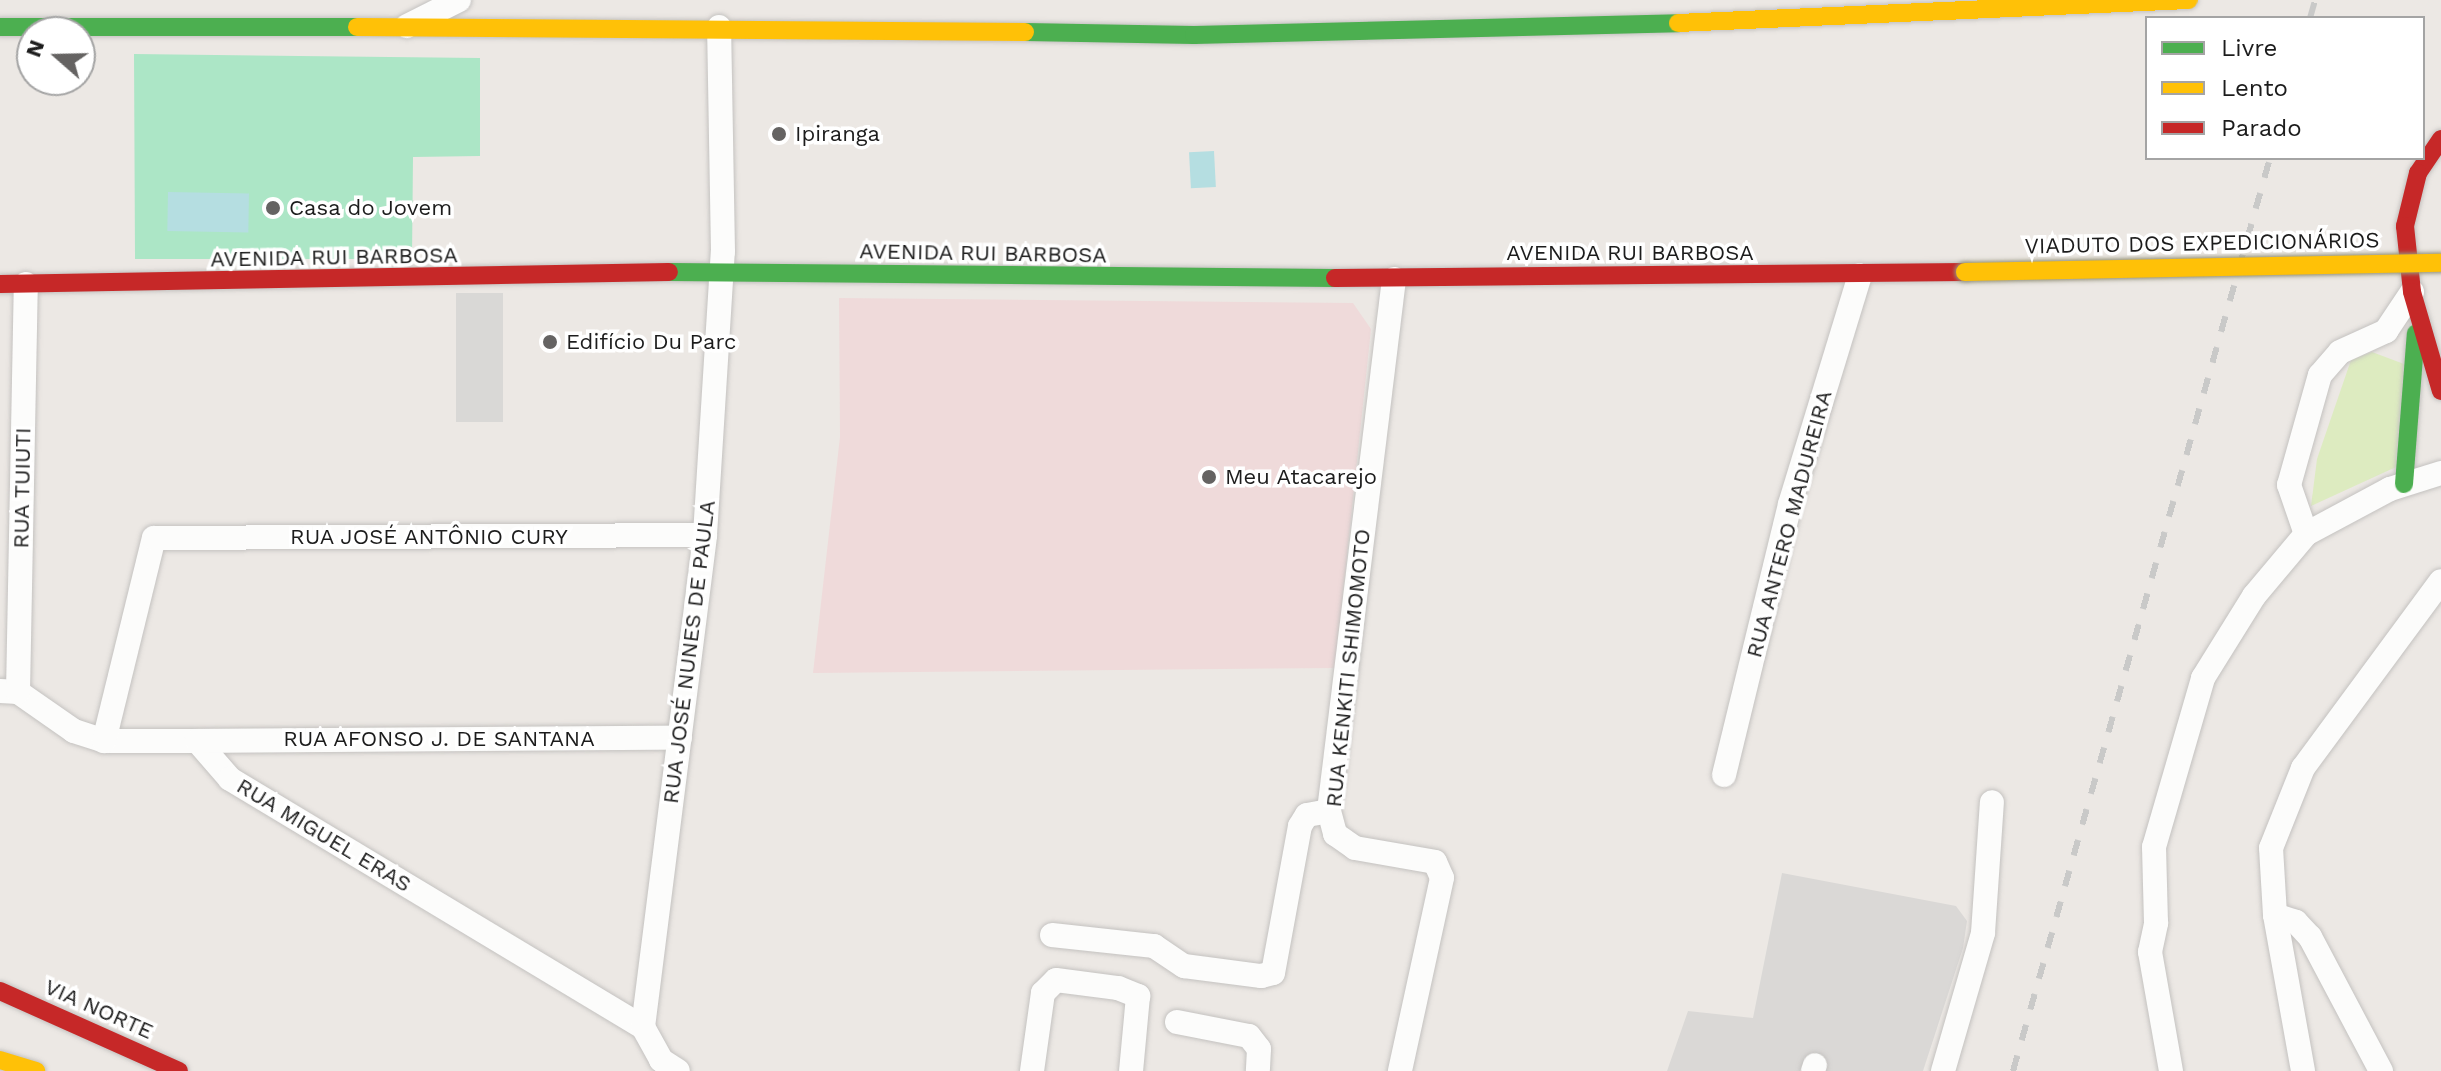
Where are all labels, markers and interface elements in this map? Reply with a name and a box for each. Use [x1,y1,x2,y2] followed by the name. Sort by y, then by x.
[16,16,96,96] north arrow
[2145,16,2425,160] legend
[2221,34,2277,62] text: Livre
[20,36,49,60] text: N
[2221,74,2288,102] text: Lento
[2221,114,2302,142] text: Parado
[795,121,880,147] place label: Ipiranga
[770,125,788,143] marker: Ipiranga
[289,195,453,221] place label: Casa do Jovem
[264,199,282,217] marker: Casa do Jovem
[2024,227,2380,259] street label: VIADUTO DOS EXPEDICIONÁRIOS
[859,238,1107,268] street label: AVENIDA RUI BARBOSA
[1506,240,1754,266] street label: AVENIDA RUI BARBOSA
[210,242,458,272] street label: AVENIDA RUI BARBOSA
[566,329,736,355] place label: Edifício Du Parc
[541,333,559,351] marker: Edifício Du Parc
[1740,387,1838,661] street label: RUA ANTERO MADUREIRA
[8,427,36,549] street label: RUA TUIUTI
[1225,464,1378,490] place label: Meu Atacarejo
[1200,468,1218,486] marker: Meu Atacarejo
[657,498,721,806] street label: RUA JOSÉ NUNES DE PAULA
[289,524,569,550] street label: RUA JOSÉ ANTÔNIO CURY
[1320,527,1376,809] street label: RUA KENKITI SHIMOMOTO
[282,726,596,752] street label: RUA AFONSO J. DE SANTANA
[231,772,417,898] street label: RUA MIGUEL ERAS
[40,973,158,1045] street label: VIA NORTE

